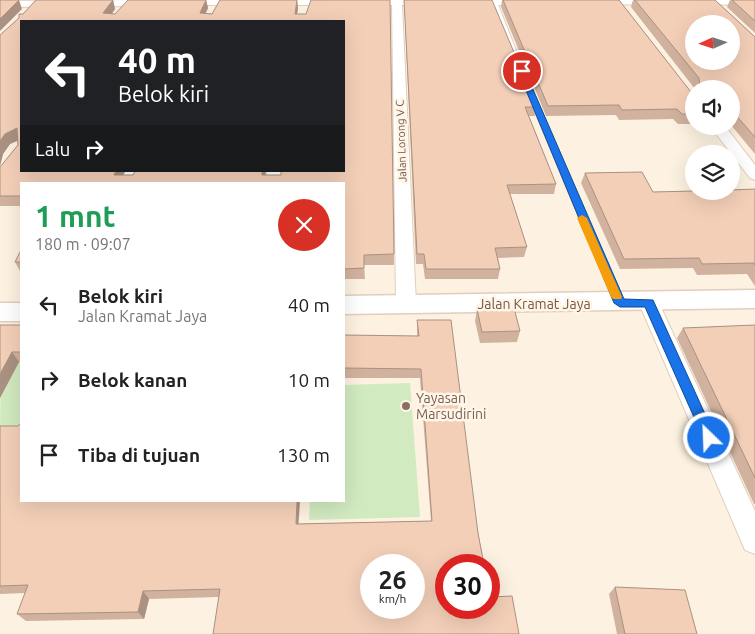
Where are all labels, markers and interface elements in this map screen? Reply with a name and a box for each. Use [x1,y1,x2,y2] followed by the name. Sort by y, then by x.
[685,15,740,70] north arrow
[685,15,740,200] map controls
[35,40,100,105] icon: left
[118,40,196,80] text: 40 m
[501,50,543,92] pin
[508,57,536,85] icon: arrive
[685,80,740,135] button: sound
[118,81,209,106] text: Belok kiri
[394,99,408,182] street label: Jalan Lorong V C
[80,135,108,163] icon: right
[35,138,70,160] text: Lalu
[685,145,740,200] button: layers
[35,199,115,233] text: 1 mnt
[278,199,330,251] button: close
[35,235,131,253] text: 180 m · 09:07
[78,285,163,307] text: Belok kiri
[35,291,63,319] icon: left
[288,294,330,316] text: 40 m
[477,296,591,312] street label: Jalan Kramat Jaya
[78,307,207,325] text: Jalan Kramat Jaya
[35,366,63,394] icon: right
[78,369,187,391] text: Belok kanan
[288,369,330,391] text: 10 m
[416,390,486,422] place label: Yayasan Marsudirini
[400,400,412,412] marker: Yayasan Marsudirini
[682,411,734,463] position arrow
[35,441,63,469] icon: arrive
[78,444,200,466] text: Tiba di tujuan
[277,444,330,466] text: 130 m
[435,554,500,619] speed limit sign: 30
[378,566,407,594] text: 26
[379,592,406,605] text: km/h

